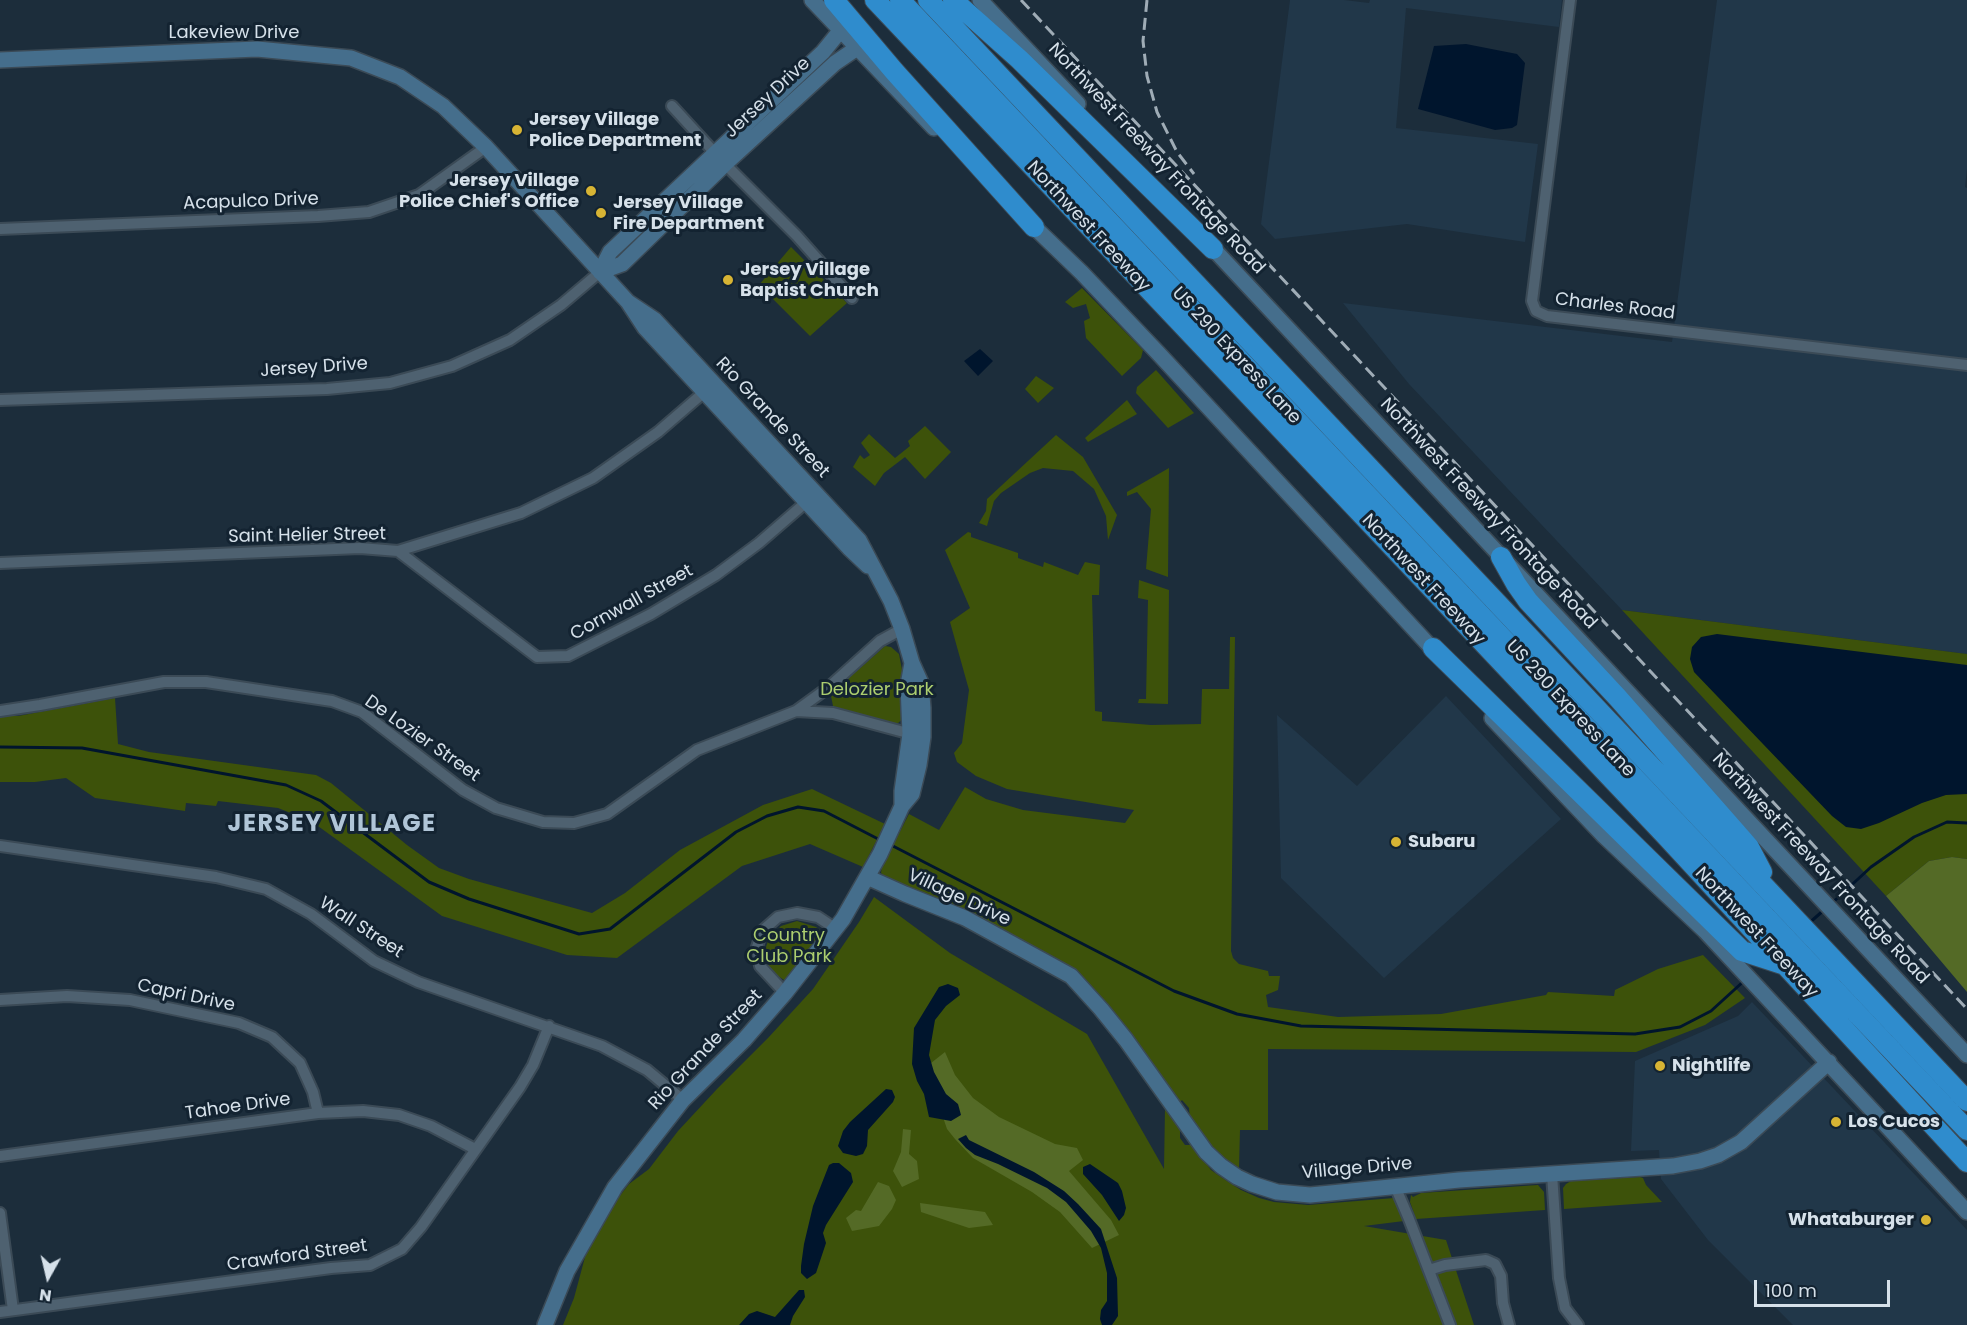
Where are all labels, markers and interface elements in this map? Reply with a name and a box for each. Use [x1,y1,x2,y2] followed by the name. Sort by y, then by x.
[169,22,299,44] street label: Lakeview Drive
[1043,39,1269,279] street label: Northwest Freeway Frontage Road
[721,53,815,143] street label: Jersey Drive
[529,109,701,152] place label: Jersey Village Police Department
[510,123,524,137] marker: Jersey Village Police Department
[1022,157,1154,297] street label: Northwest Freeway
[399,170,579,213] place label: Jersey Village Police Chief's Office
[584,184,598,198] marker: Jersey Village Police Chief's Office
[183,189,319,215] street label: Acapulco Drive
[613,192,764,234] place label: Jersey Village Fire Department
[594,206,608,220] marker: Jersey Village Fire Department
[740,259,879,302] place label: Jersey Village Baptist Church
[721,273,735,287] marker: Jersey Village Baptist Church
[1167,283,1305,429] street label: US 290 Express Lane
[1554,289,1676,325] street label: Charles Road
[259,353,369,383] street label: Jersey Drive
[711,353,833,483] street label: Rio Grande Street
[1375,394,1601,634] street label: Northwest Freeway Frontage Road
[1357,510,1489,650] street label: Northwest Freeway
[228,524,386,548] street label: Saint Helier Street
[567,560,697,646] street label: Cornwall Street
[1501,636,1639,782] street label: US 290 Express Lane
[820,679,934,701] park label: Delozier Park
[360,691,484,787] street label: De Lozier Street
[1707,749,1933,989] street label: Northwest Freeway Frontage Road
[228,811,436,839] district label: JERSEY VILLAGE
[1408,831,1475,853] place label: Subaru
[1389,835,1403,849] marker: Subaru
[1690,863,1822,1003] street label: Northwest Freeway
[904,865,1014,931] street label: Village Drive
[315,893,407,963] street label: Wall Street
[746,925,832,968] park label: Country Club Park
[135,975,237,1017] street label: Capri Drive
[645,985,767,1115] street label: Rio Grande Street
[1672,1055,1751,1077] place label: Nightlife
[1653,1059,1667,1073] marker: Nightlife
[184,1089,292,1125] street label: Tahoe Drive
[1848,1111,1940,1133] place label: Los Cucos
[1829,1115,1843,1129] marker: Los Cucos
[1301,1153,1413,1185] street label: Village Drive
[1788,1209,1914,1231] place label: Whataburger
[1919,1213,1933,1227] marker: Whataburger
[225,1235,369,1277] street label: Crawford Street
[18,1247,78,1307] north arrow
[1757,1268,1894,1306] scale bar
[1765,1278,1817,1303] text: 100 m
[38,1283,53,1308] text: N

